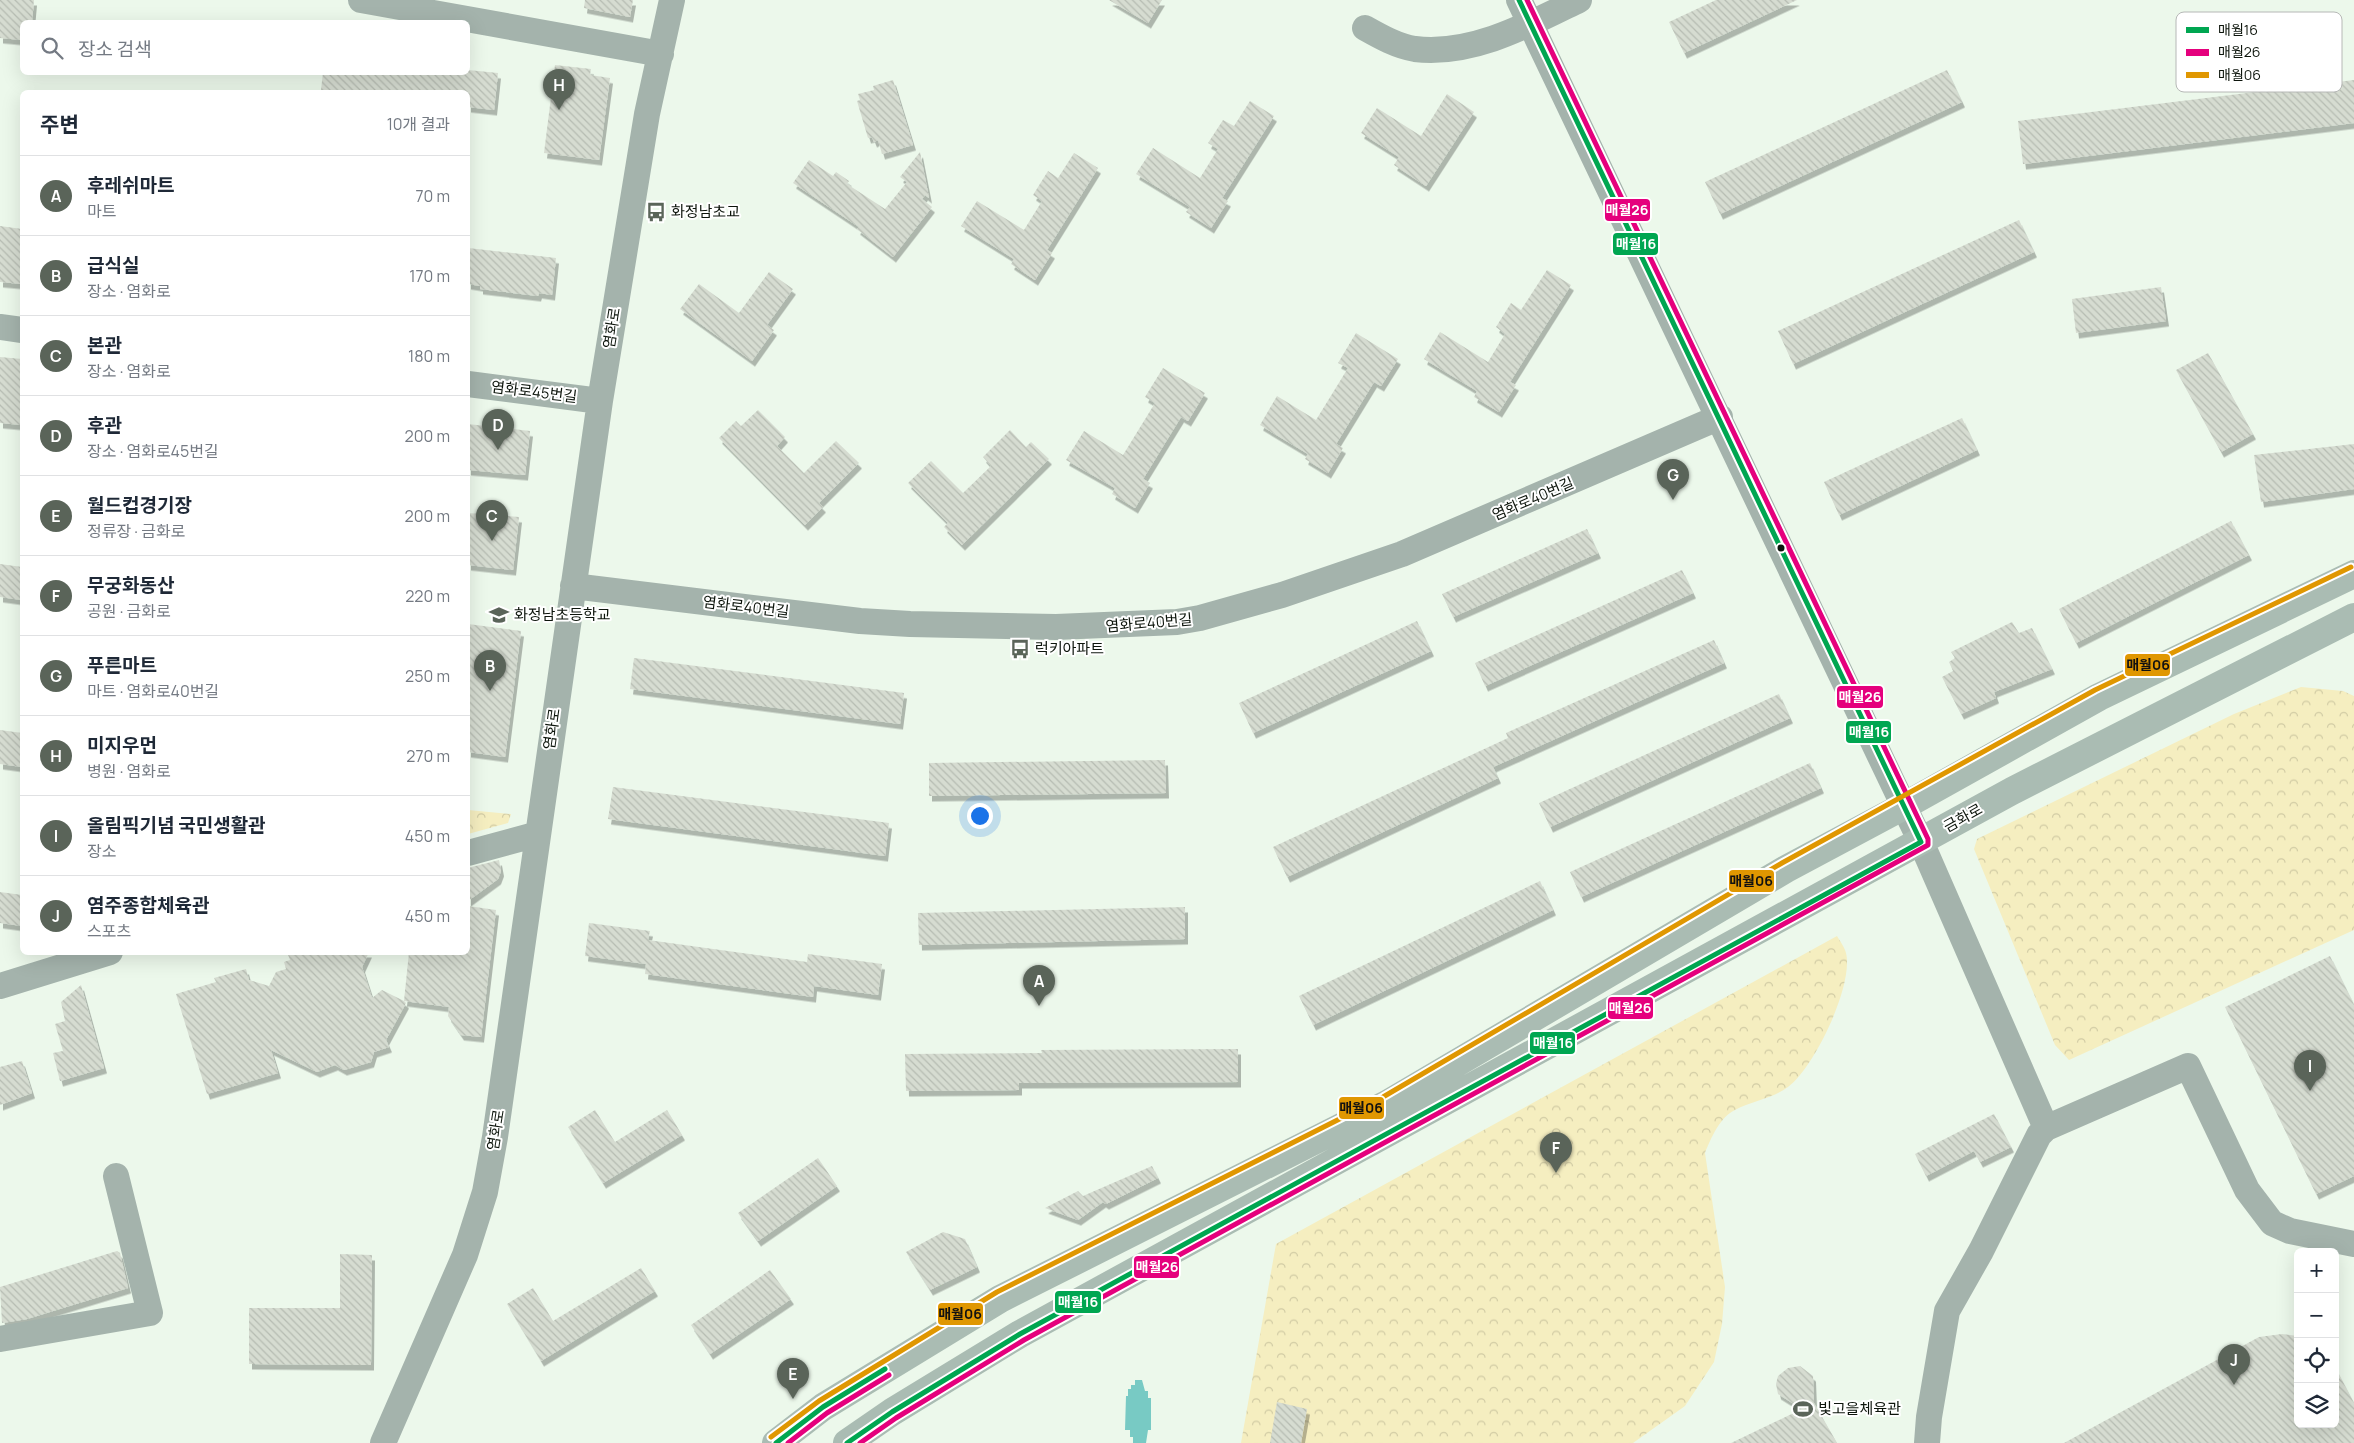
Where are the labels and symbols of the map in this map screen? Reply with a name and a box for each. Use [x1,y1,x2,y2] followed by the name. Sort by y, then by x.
[2176,12,2342,92] legend
[2218,20,2258,39] text: 매월16
[2218,42,2260,61] text: 매월26
[2218,65,2261,84] text: 매월06
[543,69,575,110] pin: H
[1604,198,1651,222] line badge: 매월26
[1606,200,1648,219] text: 매월26
[645,201,667,223] bus stop icon: 화정남초교
[671,201,740,222] place label: 화정남초교
[1612,232,1659,256] line badge: 매월16
[1616,234,1656,253] text: 매월16
[598,306,625,350] street label: 염화로
[490,376,578,407] street label: 염화로45번길
[482,409,514,450] pin: D
[1657,459,1689,500] pin: G
[1489,472,1577,525] street label: 염화로40번길
[476,500,508,541] pin: C
[1776,543,1786,553] unlabelled marker
[702,591,791,622] street label: 염화로40번길
[488,604,510,626] school or university icon: 화정남초등학교
[514,604,611,625] place label: 화정남초등학교
[1105,608,1193,637] street label: 염화로40번길
[1009,638,1031,660] bus stop icon: 럭키아파트
[1035,638,1104,659] place label: 럭키아파트
[474,650,506,691] pin: B
[2124,653,2171,677] line badge: 매월06
[2126,655,2170,674] text: 매월06
[1836,685,1884,709] line badge: 매월26
[1839,687,1881,706] text: 매월26
[538,707,565,751] street label: 염화로
[1845,720,1892,744] line badge: 매월16
[1849,722,1889,741] text: 매월16
[1940,798,1986,837] street label: 금화로
[967,803,993,829] your location
[1728,869,1775,893] line badge: 매월06
[1729,871,1773,890] text: 매월06
[1023,965,1055,1006] pin: A
[1607,996,1654,1020] line badge: 매월26
[1609,998,1651,1017] text: 매월26
[1529,1031,1576,1055] line badge: 매월16
[1533,1033,1573,1052] text: 매월16
[2294,1050,2326,1091] pin: I
[1338,1096,1385,1120] line badge: 매월06
[1339,1098,1383,1117] text: 매월06
[482,1108,509,1152] street label: 염화로
[1540,1132,1572,1173] pin: F
[1133,1255,1180,1279] line badge: 매월26
[1136,1257,1178,1276] text: 매월26
[1054,1290,1102,1314] line badge: 매월16
[1058,1292,1098,1311] text: 매월16
[937,1302,984,1326] line badge: 매월06
[938,1304,982,1323] text: 매월06
[2218,1344,2250,1385] pin: J
[777,1358,809,1399] pin: E
[1792,1398,1814,1420] sports icon: 빛고을체육관
[1818,1398,1901,1419] place label: 빛고을체육관

